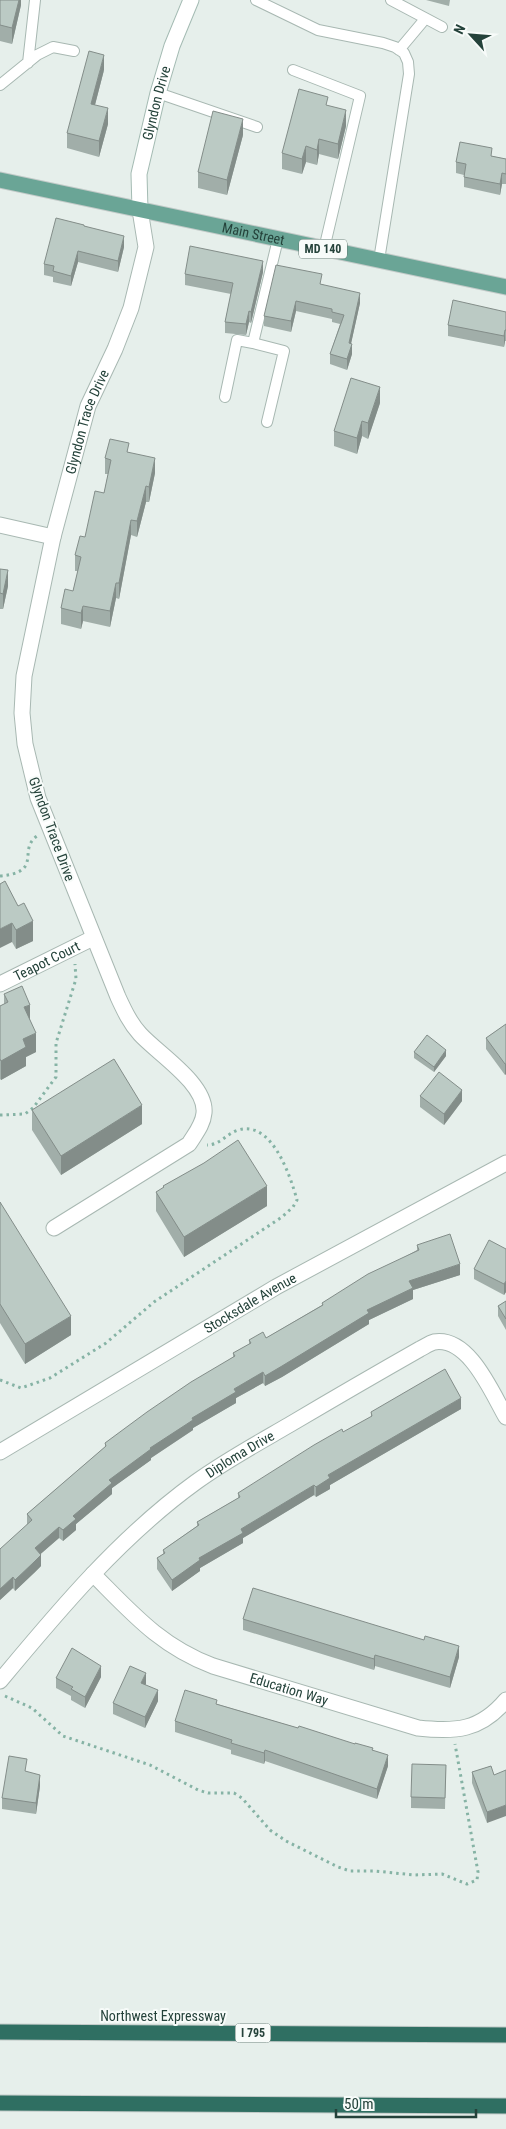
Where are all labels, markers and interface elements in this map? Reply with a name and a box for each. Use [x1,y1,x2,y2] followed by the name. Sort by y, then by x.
[446,10,496,60] north arrow
[450,22,468,37] text: N
[139,64,174,142] street label: Glyndon Drive
[221,219,286,248] street label: Main Street
[299,240,347,258] road number: MD 140
[62,367,112,476] street label: Glyndon Trace Drive
[26,775,78,884] street label: Glyndon Trace Drive
[11,938,82,984] street label: Teapot Court
[201,1269,299,1336] street label: Stocksdale Avenue
[203,1427,277,1481] street label: Diploma Drive
[248,1670,330,1708] street label: Education Way
[100,2008,226,2024] street label: Northwest Expressway
[236,2024,270,2042] road number: I 795
[336,2086,476,2118] scale bar
[344,2095,374,2113] text: 50 m

